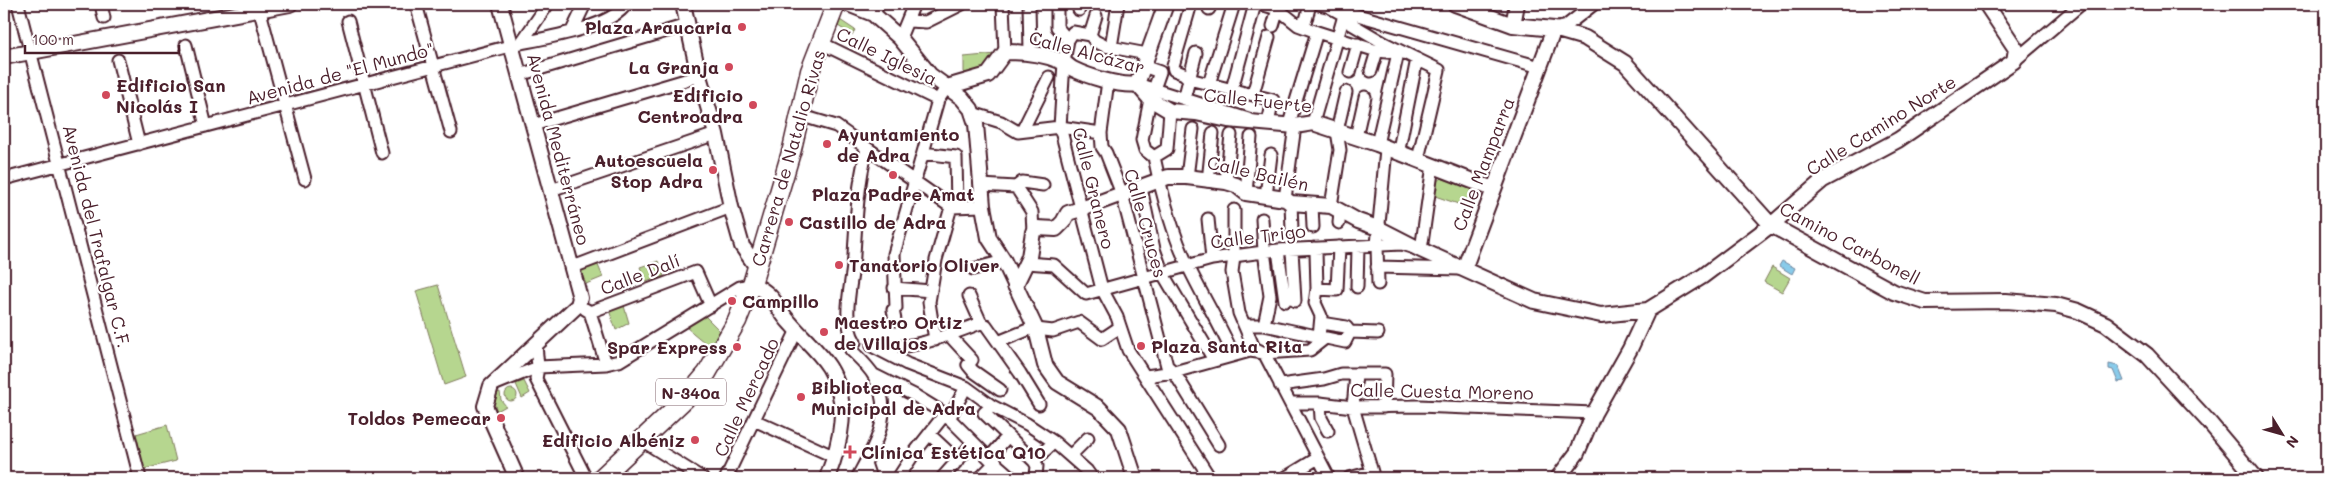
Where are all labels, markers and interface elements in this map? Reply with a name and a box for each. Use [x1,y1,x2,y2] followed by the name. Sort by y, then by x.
[584,15,732,39] place label: Plaza Araucaria
[736,21,748,33] marker: Plaza Araucaria
[833,21,941,91] street label: Calle Iglesia
[25,22,179,54] scale bar
[1026,25,1148,79] street label: Calle Alcázar
[32,29,74,49] text: 100 m
[244,36,436,110] street label: Avenida de "El Mundo"
[746,47,830,269] street label: Carrera de Natalio Rivas
[522,50,596,248] street label: Avenida Mediterráneo
[629,55,719,79] place label: La Granja
[723,61,735,73] marker: La Granja
[1802,69,1960,181] street label: Calle Camino Norte
[116,73,226,118] place label: Edificio San Nicolás I
[1202,82,1314,118] street label: Calle Fuerte
[637,83,743,128] place label: Edificio Centroadra
[100,89,112,101] marker: Edificio San Nicolás I
[1446,94,1520,234] street label: Calle Mamparra
[747,99,759,111] marker: Edificio Centroadra
[58,122,136,350] street label: Avenida del Trafalgar C.F.
[837,122,959,167] place label: Ayuntamiento de Adra
[1067,125,1121,252] street label: Calle Granero
[821,138,833,150] marker: Ayuntamiento de Adra
[594,148,703,193] place label: Autoescuela Stop Adra
[1205,150,1311,196] street label: Calle Bailén
[707,164,719,176] marker: Autoescuela Stop Adra
[1119,166,1173,280] street label: Calle Cruces
[887,169,899,181] marker: Plaza Padre Amat
[811,182,975,206] place label: Plaza Padre Amat
[1776,196,1924,290] street label: Camino Carbonell
[799,210,947,234] place label: Castillo de Adra
[783,216,795,228] marker: Castillo de Adra
[1209,218,1307,254] street label: Calle Trigo
[597,248,683,300] street label: Calle Dalí
[849,253,999,277] place label: Tanatorio Oliver
[833,259,845,271] marker: Tanatorio Oliver
[742,289,819,313] place label: Campillo
[726,295,738,307] marker: Campillo
[834,310,962,355] place label: Maestro Ortiz de Villajos
[818,326,830,338] marker: Maestro Ortiz de Villajos
[708,333,784,460] street label: Calle Mercado
[1151,334,1303,358] place label: Plaza Santa Rita
[607,335,727,359] place label: Spar Express
[1135,340,1147,352] marker: Plaza Santa Rita
[731,341,743,353] marker: Spar Express
[811,375,976,420] place label: Biblioteca Municipal de Adra
[1350,377,1534,405] street label: Calle Cuesta Moreno
[656,378,726,406] road number: N-340a
[795,391,807,403] marker: Biblioteca Municipal de Adra
[347,406,491,430] place label: Toldos Pemecar
[2258,410,2308,460] north arrow
[495,412,507,424] marker: Toldos Pemecar
[542,428,685,452] place label: Edificio Albéniz
[2282,432,2304,452] text: N
[689,434,701,446] marker: Edificio Albéniz
[861,440,1046,464] place label: Clínica Estética Q10
[843,445,857,459] marker: Clínica Estética Q10

